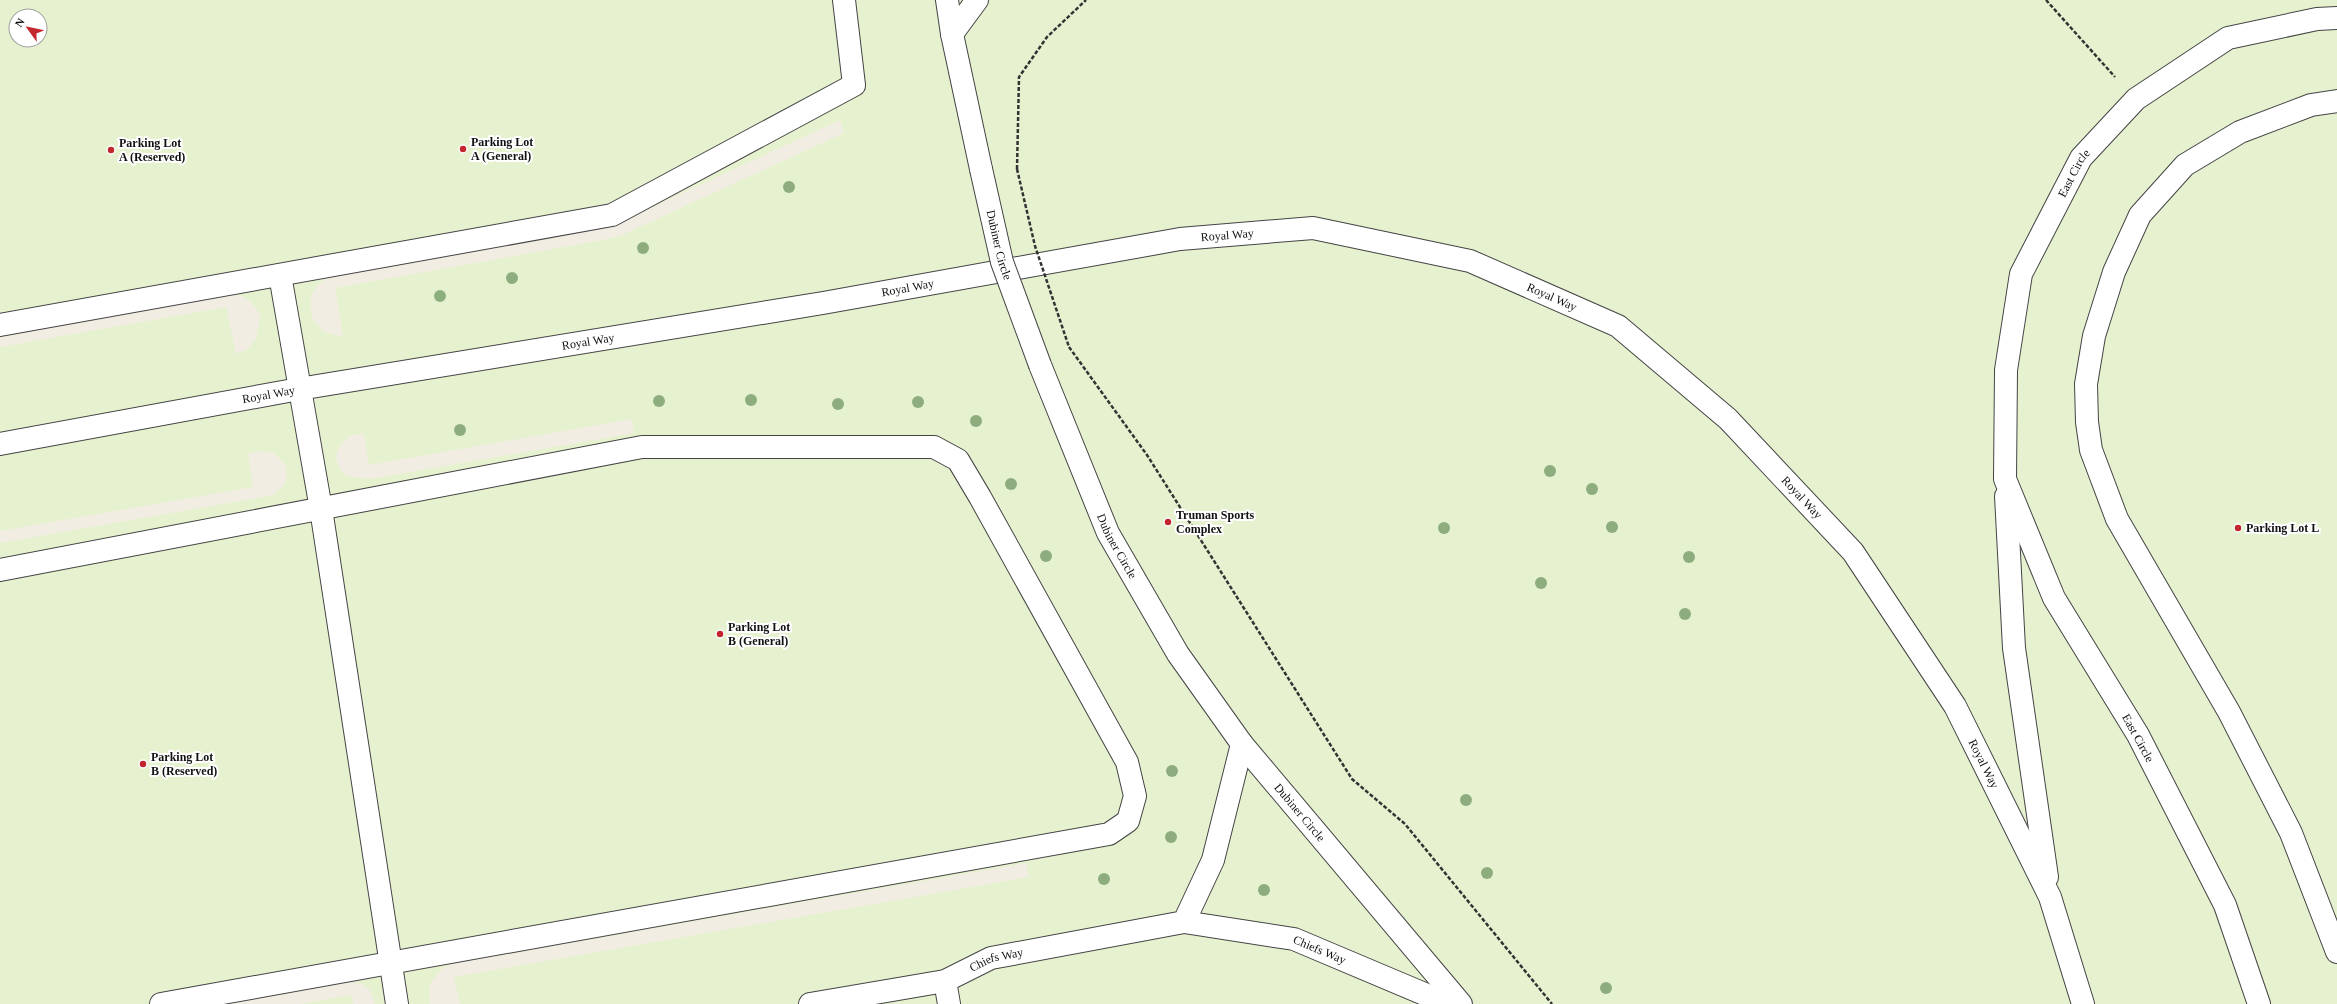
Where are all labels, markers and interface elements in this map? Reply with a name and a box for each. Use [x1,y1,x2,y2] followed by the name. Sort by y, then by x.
[8,8,48,48] north arrow
[12,16,27,29] text: N
[471,135,533,163] place label: Parking Lot A (General)
[119,136,185,164] place label: Parking Lot A (Reserved)
[458,144,468,154] marker: Parking Lot A (General)
[106,145,116,155] marker: Parking Lot A (Reserved)
[2055,146,2093,200] street label: East Circle
[983,209,1015,282] street label: Dubiner Circle
[1200,226,1254,244] street label: Royal Way
[880,276,935,299] street label: Royal Way
[1525,280,1579,314] street label: Royal Way
[561,330,615,353] street label: Royal Way
[241,383,296,406] street label: Royal Way
[1778,473,1825,522] street label: Royal Way
[1176,508,1254,536] place label: Truman Sports Complex
[1094,512,1140,581] street label: Dubiner Circle
[1163,517,1173,527] marker: Truman Sports Complex
[2246,521,2319,535] place label: Parking Lot L
[2233,523,2243,533] marker: Parking Lot L
[728,620,790,648] place label: Parking Lot B (General)
[715,629,725,639] marker: Parking Lot B (General)
[2119,711,2157,765] street label: East Circle
[1966,737,2002,791] street label: Royal Way
[151,750,217,778] place label: Parking Lot B (Reserved)
[138,759,148,769] marker: Parking Lot B (Reserved)
[1271,781,1328,844] street label: Dubiner Circle
[1291,932,1348,967] street label: Chiefs Way
[967,945,1024,975] street label: Chiefs Way

